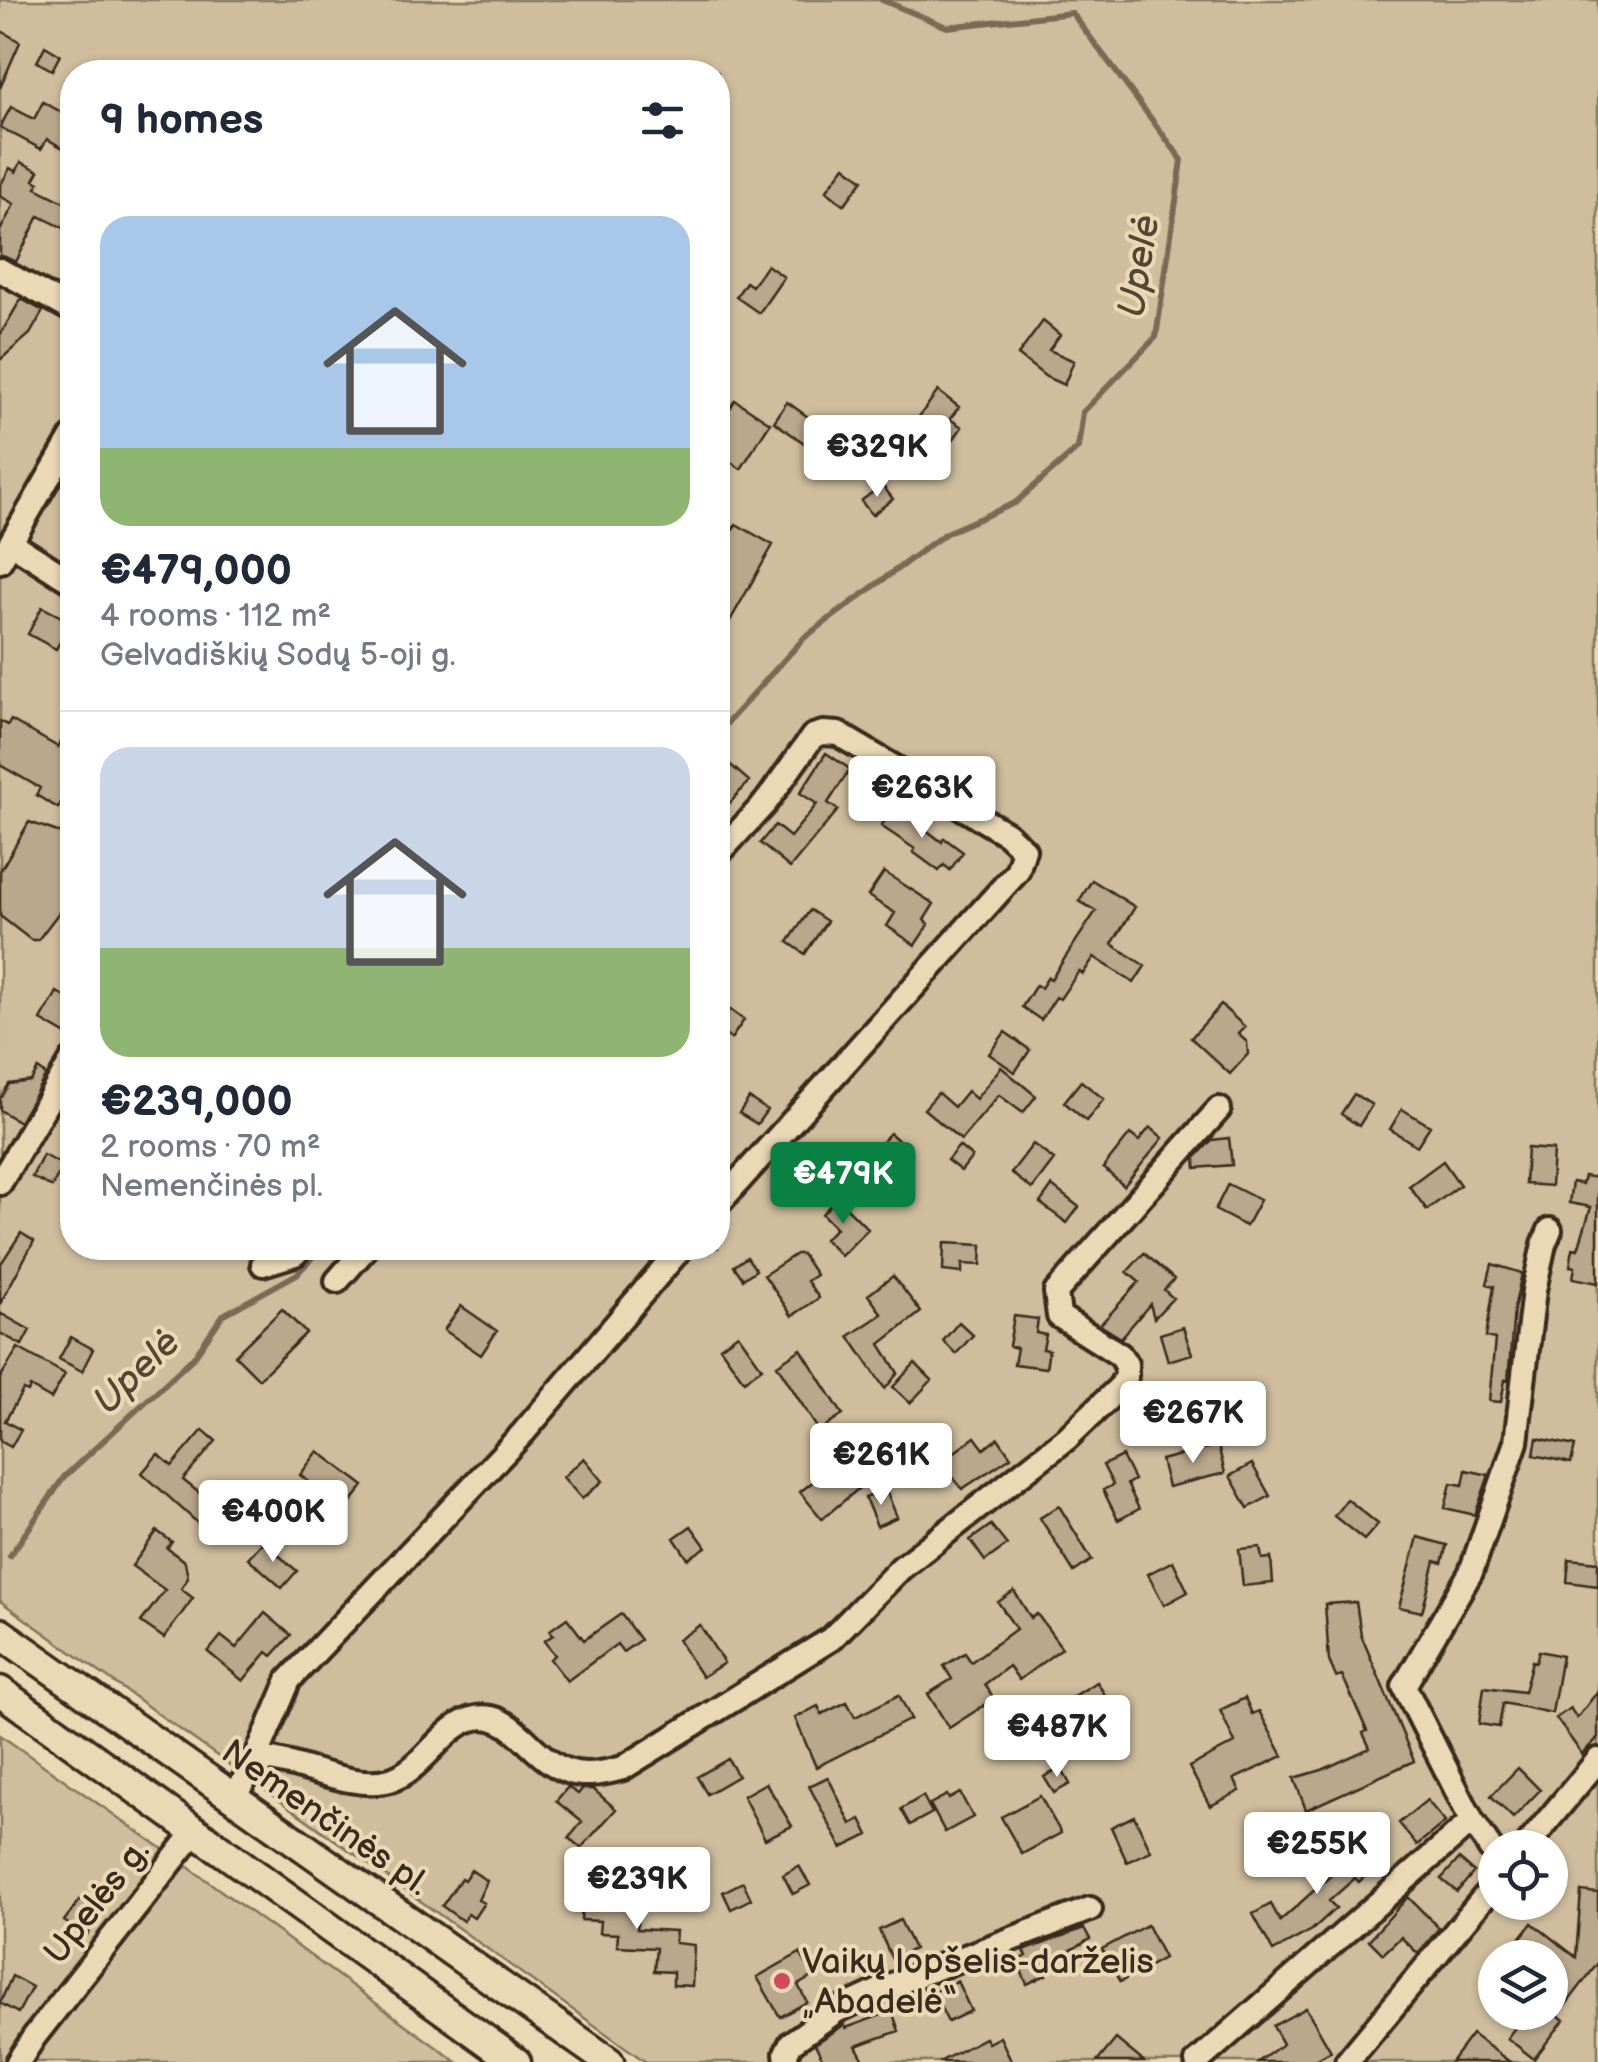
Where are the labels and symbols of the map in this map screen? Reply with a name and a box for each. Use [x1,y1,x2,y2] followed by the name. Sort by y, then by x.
[1109,212,1170,321] water label: Upelė
[807,415,947,500] pin: €329K
[852,756,992,841] pin: €263K
[773,1142,913,1227] pin: €479K
[84,1320,190,1424] water label: Upelė
[1123,1381,1263,1466] pin: €267K
[811,1423,951,1508] pin: €261K
[203,1480,343,1565] pin: €400K
[987,1695,1127,1780] pin: €487K
[213,1731,437,1906] street label: Nemenčinės pl.
[1247,1812,1387,1897] pin: €255K
[35,1831,159,1973] street label: Upelės g.
[567,1847,707,1932] pin: €239K
[802,1941,1154,2024] place label: Vaikų lopšelis-darželis „Abadelė“
[771,1970,793,1992] marker: Vaikų lopšelis-darželis „Abadelė“

